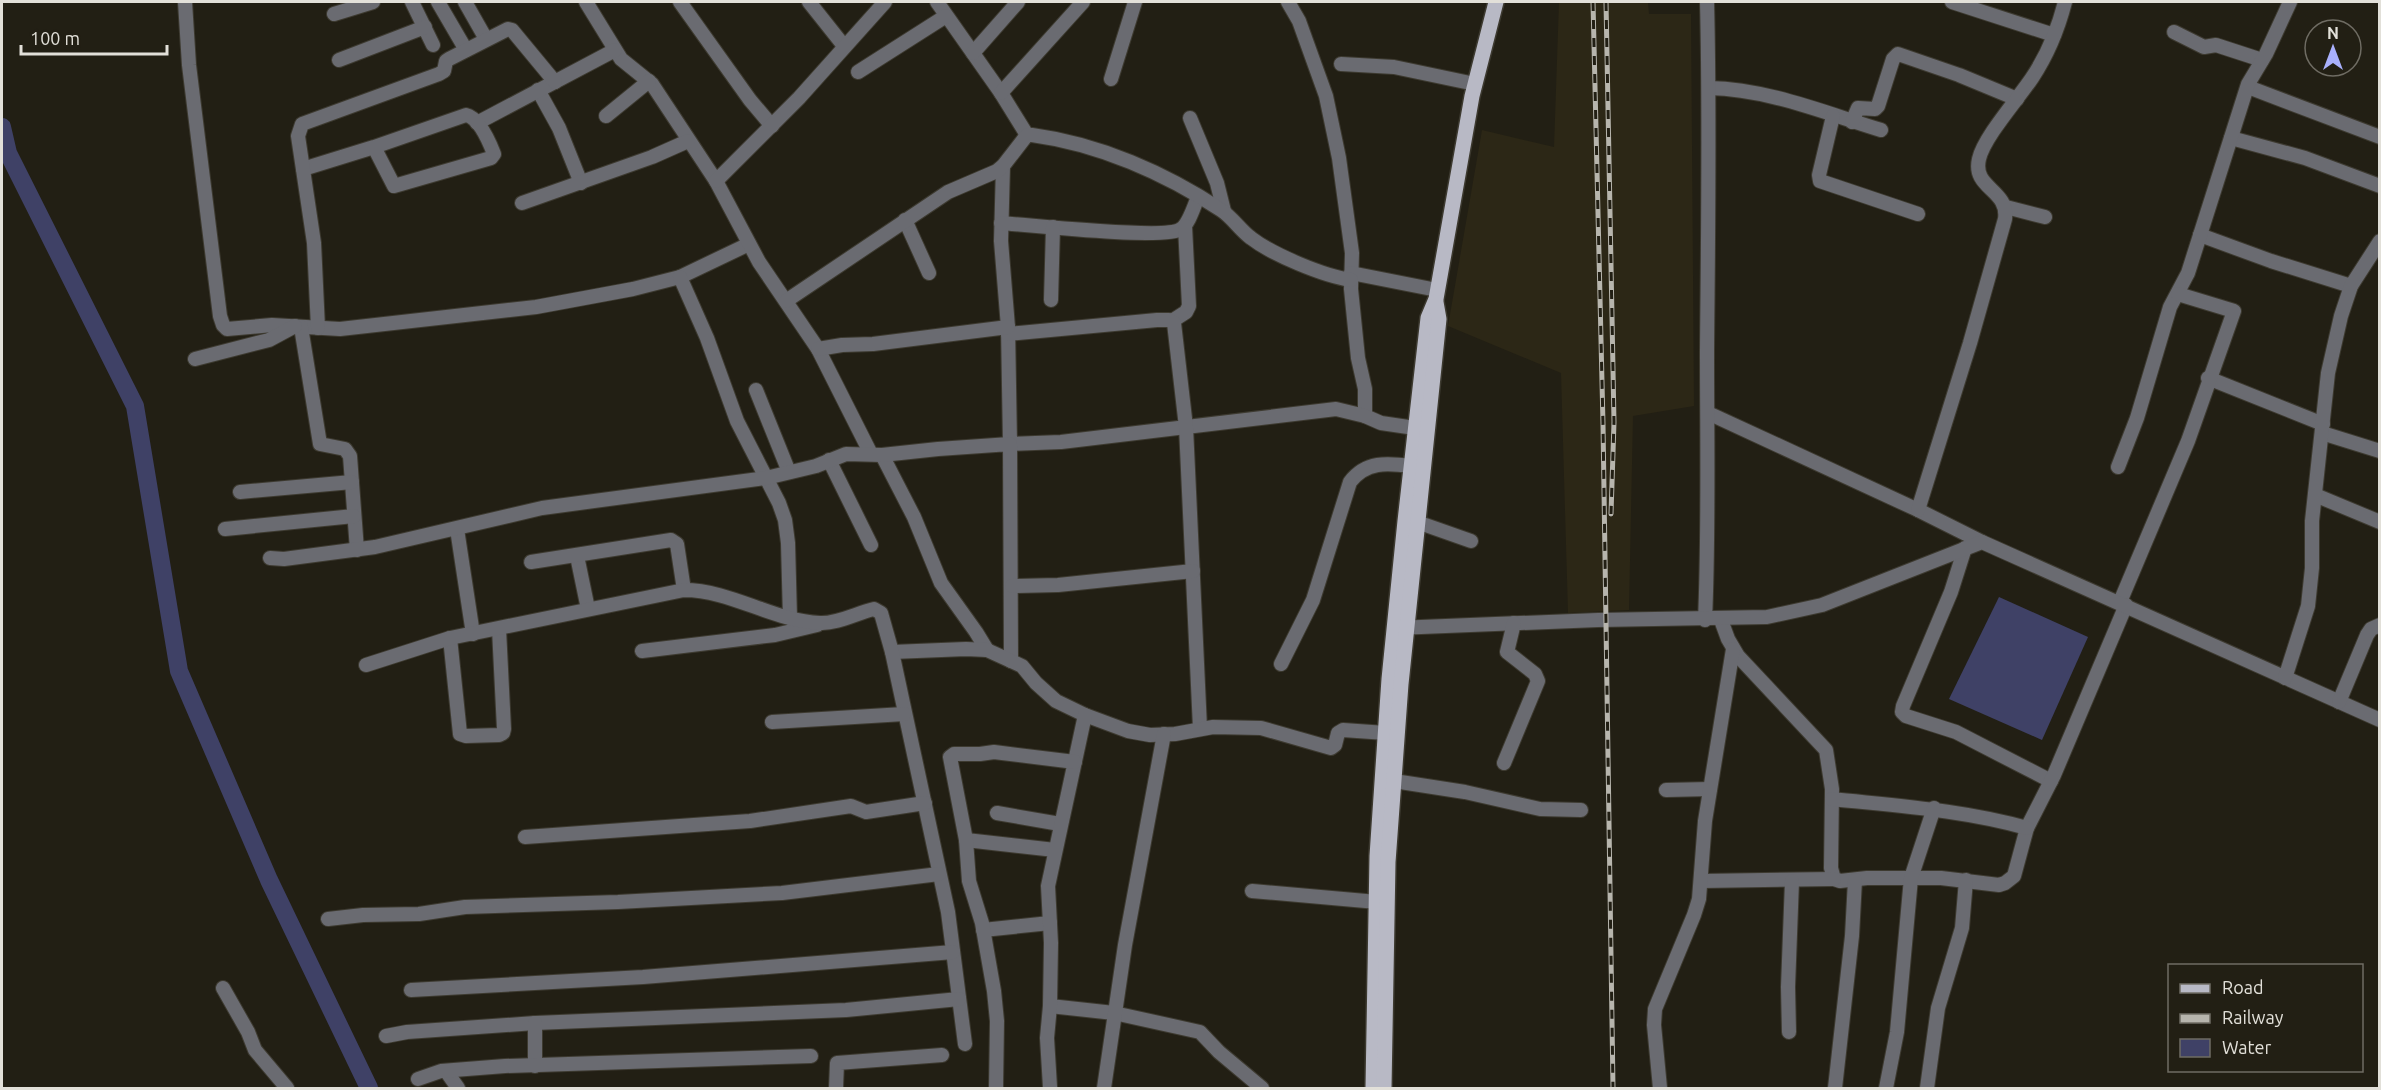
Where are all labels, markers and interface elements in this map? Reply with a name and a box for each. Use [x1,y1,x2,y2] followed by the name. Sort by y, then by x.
[21,18,166,56] scale bar
[2303,18,2363,78] north arrow
[2327,24,2339,42] text: N
[30,28,80,48] text: 100 m
[2168,964,2363,1072] legend
[2222,977,2264,997] text: Road
[2222,1007,2284,1027] text: Railway
[2222,1037,2272,1057] text: Water

